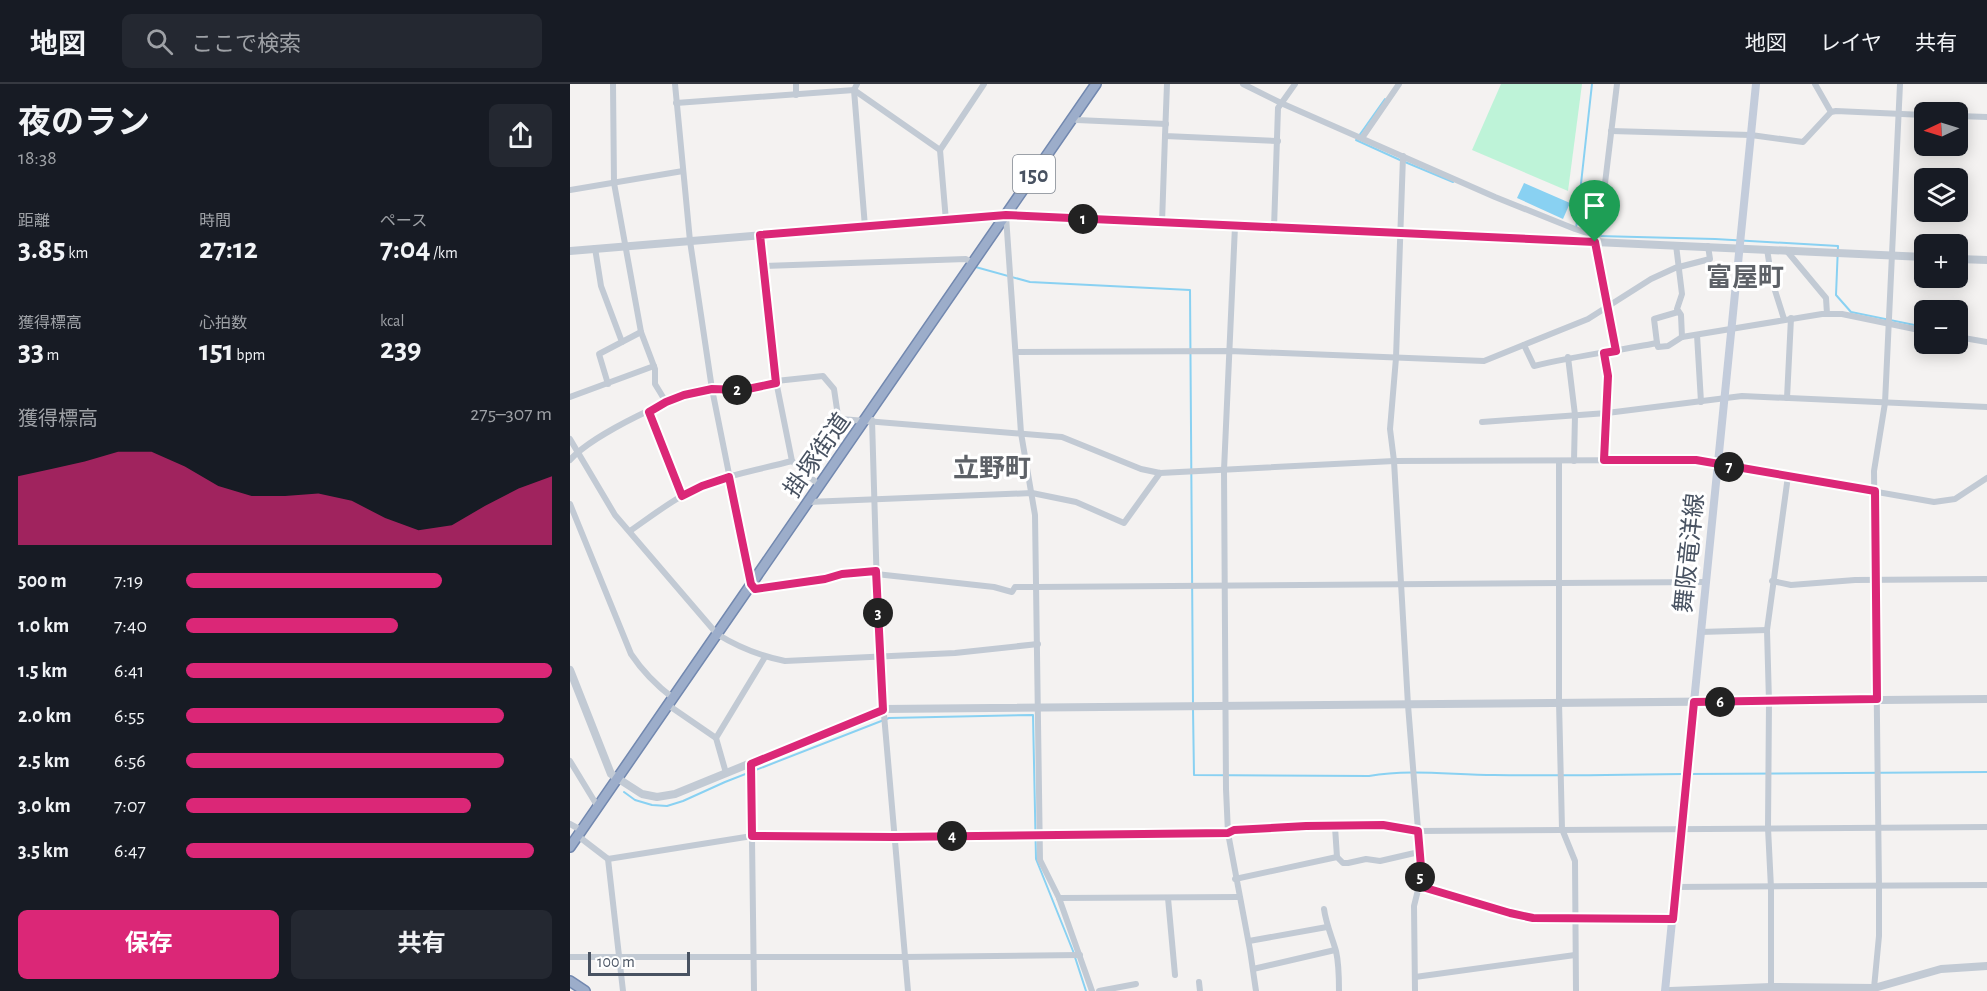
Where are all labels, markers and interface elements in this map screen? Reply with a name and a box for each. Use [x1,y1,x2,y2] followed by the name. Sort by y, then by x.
[122,14,542,68] search box
[143,25,176,58] icon: search
[30,31,86,59] text: 地図
[191,33,301,55] text: ここで検索
[1745,33,1787,54] text: 地図
[1820,33,1882,54] text: レイヤ
[1915,33,1957,54] text: 共有
[1914,102,1968,156] north arrow
[1914,102,1968,354] map controls
[489,104,552,167] button: share
[18,107,150,140] text: 夜のラン
[18,148,57,168] text: 18:38
[1013,155,1055,193] road number: 150
[1914,168,1968,222] button: layers
[1569,180,1620,242] pin
[1578,189,1611,222] icon: arrive
[1068,204,1098,234] pin: 1
[1080,211,1086,227] text: 1
[18,213,50,229] text: 距離
[199,213,231,229] text: 時間
[380,213,427,229] text: ペース
[18,234,66,264] text: 3.85
[199,234,258,264] text: 27:12
[380,234,431,264] text: 7:04
[1914,234,1968,288] button: +
[66,245,88,261] text: km
[431,245,458,261] text: /km
[1706,263,1784,291] district label: 富屋町
[1914,300,1968,354] button: −
[380,313,404,329] text: kcal
[18,315,82,331] text: 獲得標高
[199,315,247,331] text: 心拍数
[380,334,422,364] text: 239
[18,336,44,366] text: 33
[199,336,234,366] text: 151
[44,347,59,363] text: m
[234,347,265,363] text: bpm
[722,375,752,405] pin: 2
[733,382,741,398] text: 2
[470,404,552,424] text: 275–307 m
[779,408,855,502] street label: 掛塚街道
[18,409,98,429] text: 獲得標高
[1714,452,1744,482] pin: 7
[953,454,1031,482] district label: 立野町
[1726,459,1732,475] text: 7
[1670,492,1708,614] street label: 舞阪竜洋線
[18,571,67,591] text: 500 m
[114,571,143,591] text: 7:19
[863,598,893,628] pin: 3
[875,605,881,621] text: 3
[18,616,69,636] text: 1.0 km
[114,616,147,636] text: 7:40
[18,661,67,681] text: 1.5 km
[114,661,144,681] text: 6:41
[1705,687,1735,717] pin: 6
[1716,694,1724,710] text: 6
[18,706,71,726] text: 2.0 km
[114,706,145,726] text: 6:55
[18,751,70,771] text: 2.5 km
[114,751,146,771] text: 6:56
[18,796,71,816] text: 3.0 km
[114,796,146,816] text: 7:07
[937,821,967,851] pin: 4
[948,828,956,844] text: 4
[18,841,69,861] text: 3.5 km
[114,841,146,861] text: 6:47
[1405,862,1435,892] pin: 5
[1417,869,1423,885] text: 5
[18,910,279,979] button: 保存
[291,910,552,979] button: 共有
[588,949,690,976] scale bar
[597,954,635,970] text: 100 m

